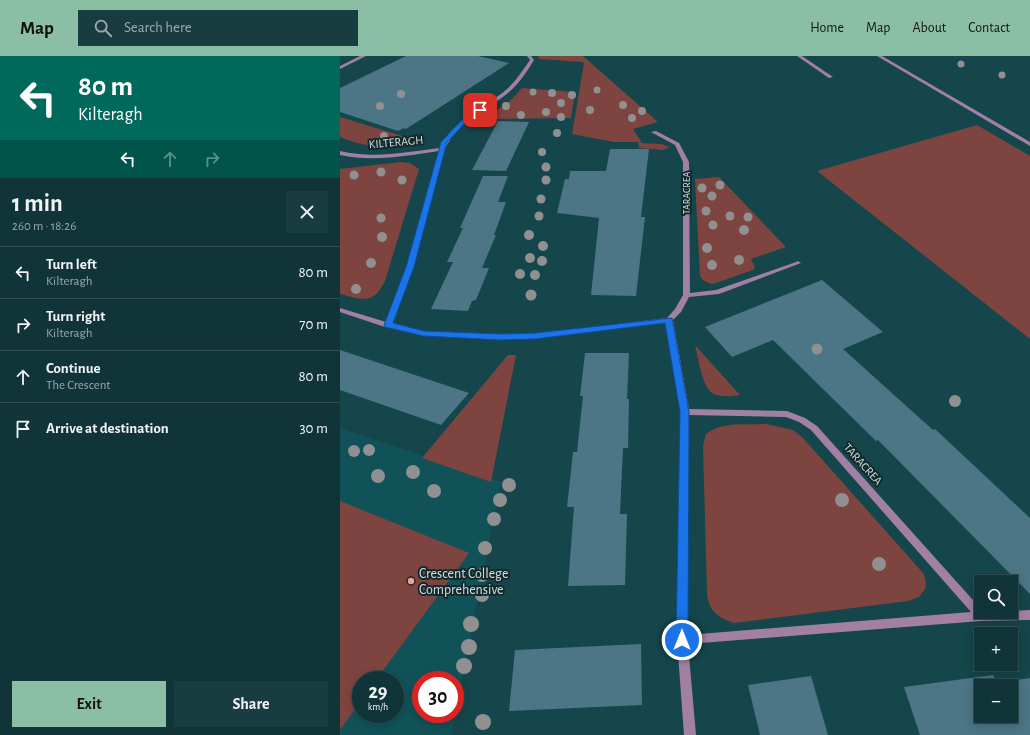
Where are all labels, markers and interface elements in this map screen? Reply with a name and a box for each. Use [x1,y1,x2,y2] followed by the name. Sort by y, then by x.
[78,10,358,46] search box
[92,17,114,39] icon: search
[20,19,54,38] text: Map
[124,20,192,35] text: Search here
[810,21,844,35] text: Home
[866,21,890,35] text: Map
[912,21,946,35] text: About
[968,21,1010,35] text: Contact
[12,72,64,124] icon: left
[78,73,133,101] text: 80 m
[463,93,497,127] pin
[469,99,491,121] icon: arrive
[78,106,143,124] text: Kilteragh
[368,134,424,150] street label: KILTERAGH
[117,148,139,170] icon: left
[159,148,181,170] icon: ahead
[201,148,223,170] icon: right
[682,171,692,214] street label: TARACREA
[286,191,328,233] button: close
[12,192,63,216] text: 1 min
[12,220,76,233] text: 260 m · 18:26
[46,257,97,272] text: Turn left
[12,262,34,284] icon: left
[298,265,328,280] text: 80 m
[46,275,93,288] text: Kilteragh
[46,309,105,324] text: Turn right
[12,314,34,336] icon: right
[299,317,328,332] text: 70 m
[46,327,93,340] text: Kilteragh
[46,361,101,376] text: Continue
[12,366,34,388] icon: ahead
[298,369,328,384] text: 80 m
[46,379,110,392] text: The Crescent
[12,418,34,440] icon: arrive
[46,421,169,436] text: Arrive at destination
[299,421,328,436] text: 30 m
[841,441,885,487] street label: TARACREA
[419,567,508,597] place label: Crescent College Comprehensive
[974,575,1018,723] map controls
[974,575,1018,619] button: search
[406,576,416,586] marker: Crescent College Comprehensive
[661,619,703,661] position arrow
[974,627,1018,671] button: +
[412,671,464,723] speed limit sign: 30
[974,679,1018,723] button: −
[12,681,166,727] button: Exit
[174,681,328,727] button: Share
[368,682,388,702] text: 29
[368,702,388,712] text: km/h

